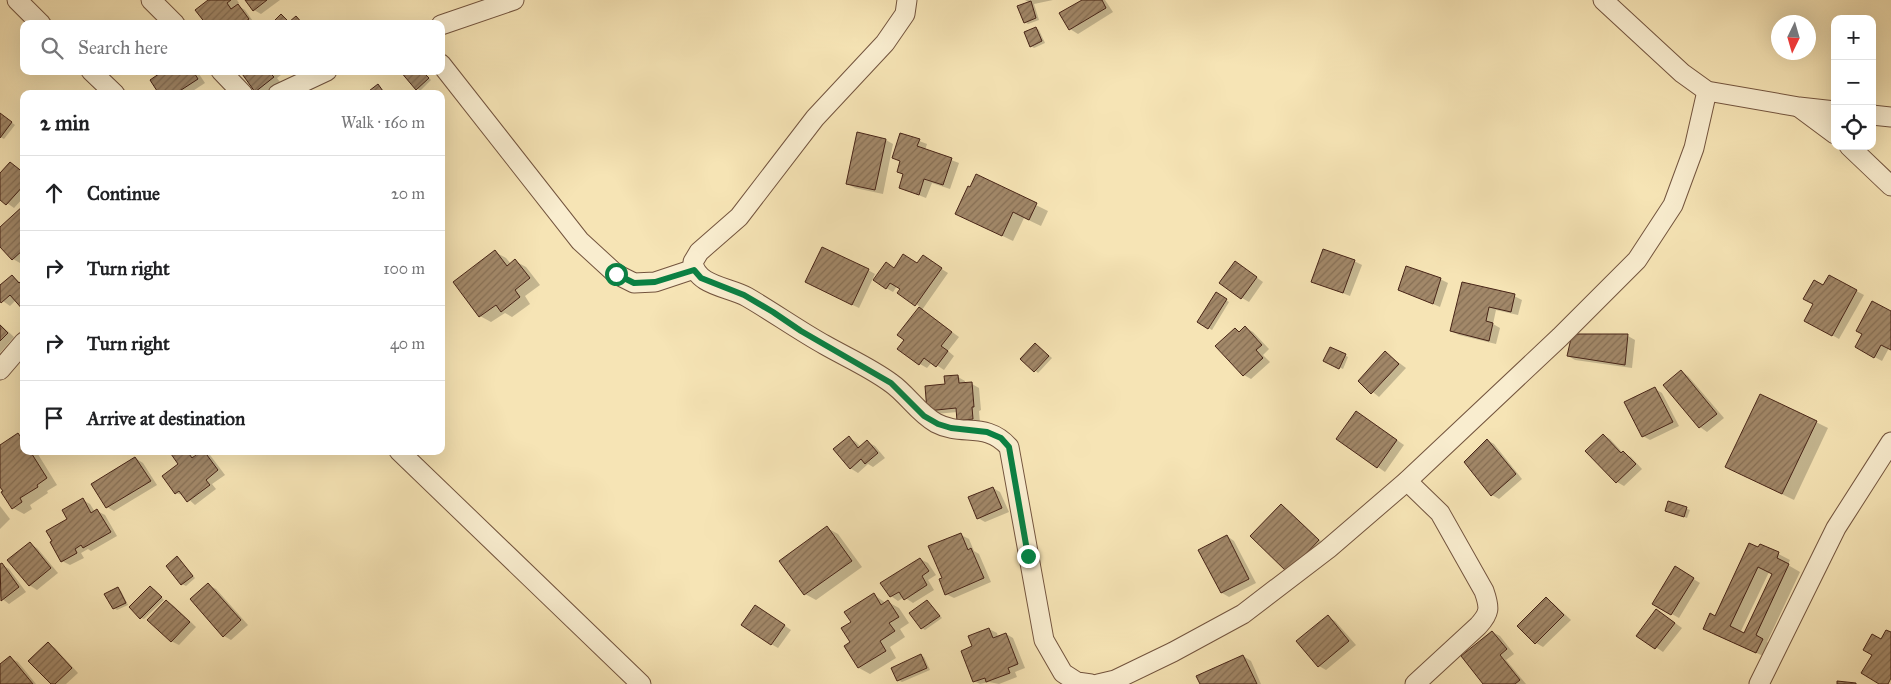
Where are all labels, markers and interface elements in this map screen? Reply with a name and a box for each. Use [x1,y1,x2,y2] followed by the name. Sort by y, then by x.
[1771,15,1816,60] north arrow
[1831,15,1876,150] map controls
[1831,15,1876,60] button: +
[20,20,445,75] search box
[38,34,66,62] icon: search
[78,36,168,59] text: Search here
[1831,60,1876,105] button: −
[1831,105,1876,150] button: locate
[40,110,90,136] text: 2 min
[341,113,425,132] text: Walk · 160 m
[40,179,68,207] icon: ahead
[87,182,160,205] text: Continue
[391,184,425,203] text: 20 m
[40,254,68,282] icon: right
[87,257,170,280] text: Turn right
[383,259,425,278] text: 100 m
[605,263,628,286] route start
[40,329,68,357] icon: right
[87,332,170,355] text: Turn right
[390,334,425,353] text: 40 m
[40,404,68,432] icon: arrive
[87,407,245,430] text: Arrive at destination
[1017,545,1040,568] route end

